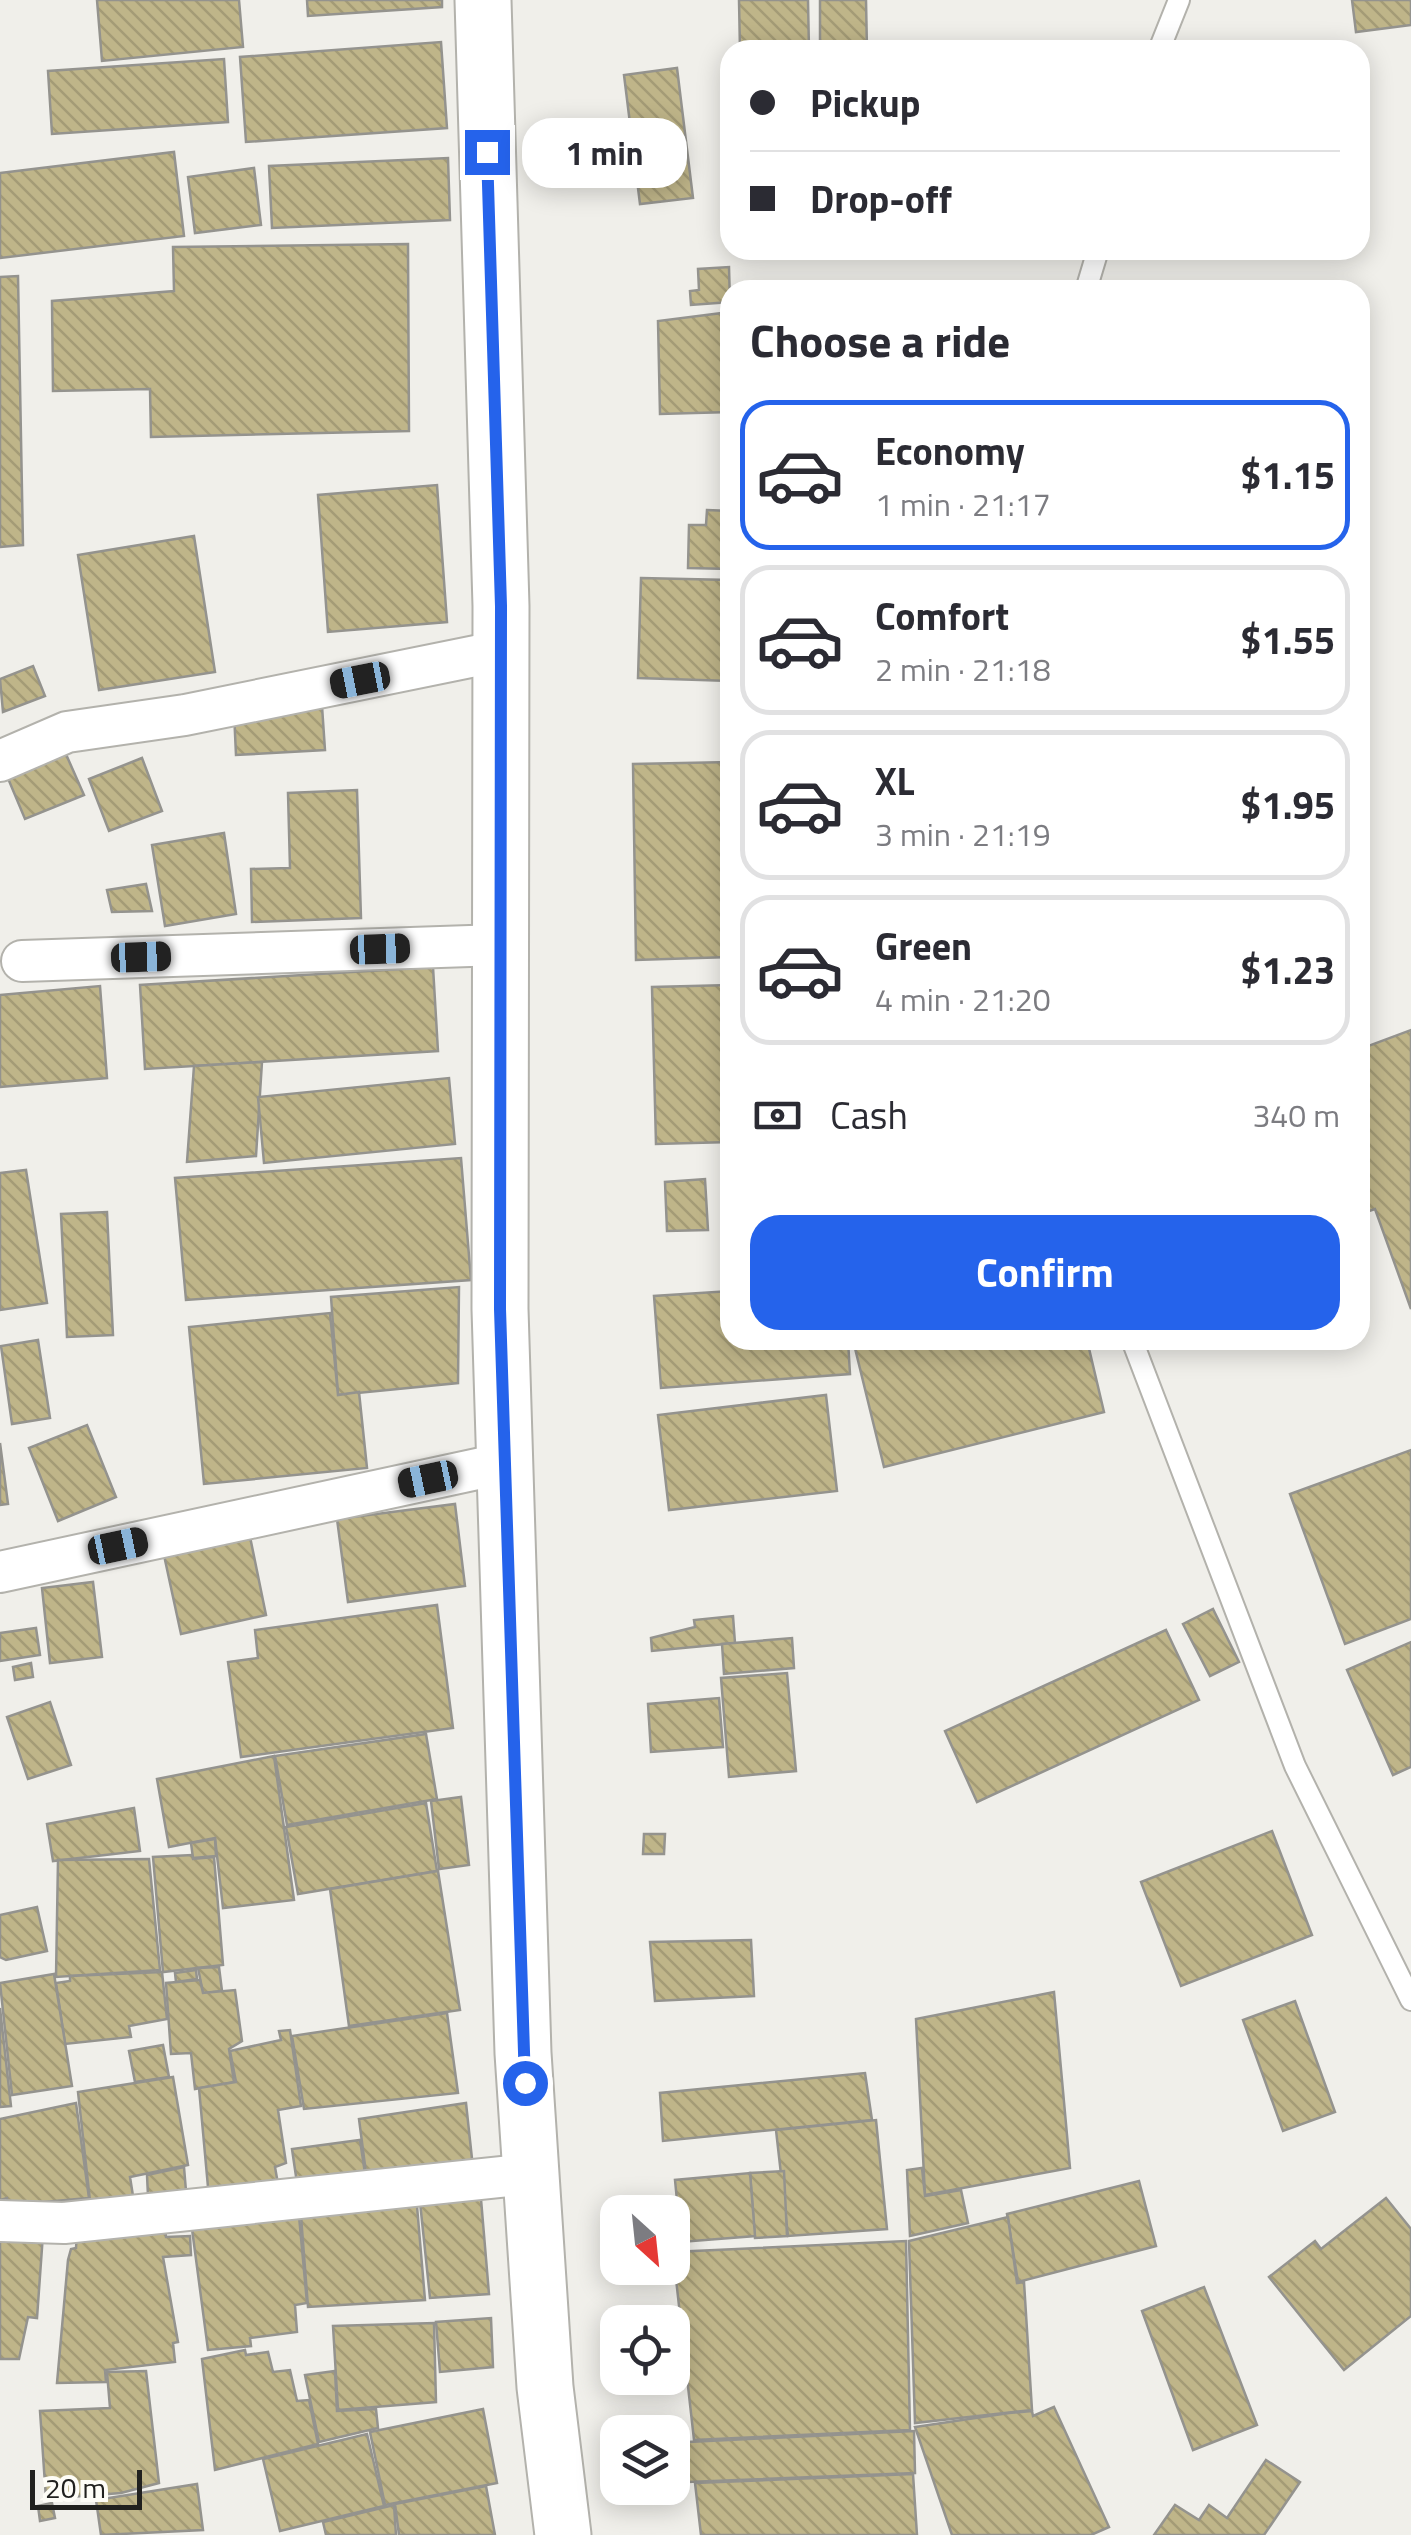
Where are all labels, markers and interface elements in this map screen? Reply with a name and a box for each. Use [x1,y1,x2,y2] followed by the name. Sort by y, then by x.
[810,74,920,132] text: Pickup
[522,117,687,187] callout: 1 min
[566,129,643,177] text: 1 min
[465,130,510,175] route end
[810,170,952,228] text: Drop-off
[750,306,1010,374] text: Choose a ride
[875,422,1025,480] text: Economy
[755,430,845,520] icon: car
[1240,446,1335,504] text: $1.15
[875,480,1051,528] text: 1 min · 21:17
[875,587,1009,645] text: Comfort
[755,595,845,685] icon: car
[1240,611,1335,669] text: $1.55
[875,645,1051,693] text: 2 min · 21:18
[328,660,392,700] car
[875,752,915,810] text: XL
[755,760,845,850] icon: car
[1240,776,1335,834] text: $1.95
[875,810,1051,858] text: 3 min · 21:19
[875,917,972,975] text: Green
[755,925,845,1015] icon: car
[349,933,411,965] car
[110,941,172,973] car
[1240,941,1335,999] text: $1.23
[875,975,1051,1023] text: 4 min · 21:20
[830,1086,908,1144] text: Cash
[750,1088,805,1143] icon: cash
[1252,1091,1340,1139] text: 340 m
[750,1215,1340,1330] button: Confirm
[396,1458,460,1500] car
[86,1525,150,1567] car
[503,2061,548,2106] route start
[600,2195,690,2285] north arrow
[600,2195,690,2505] map controls
[600,2305,690,2395] button: locate
[600,2415,690,2505] button: layers
[30,2465,142,2510] scale bar
[45,2466,106,2509] text: 20 m

